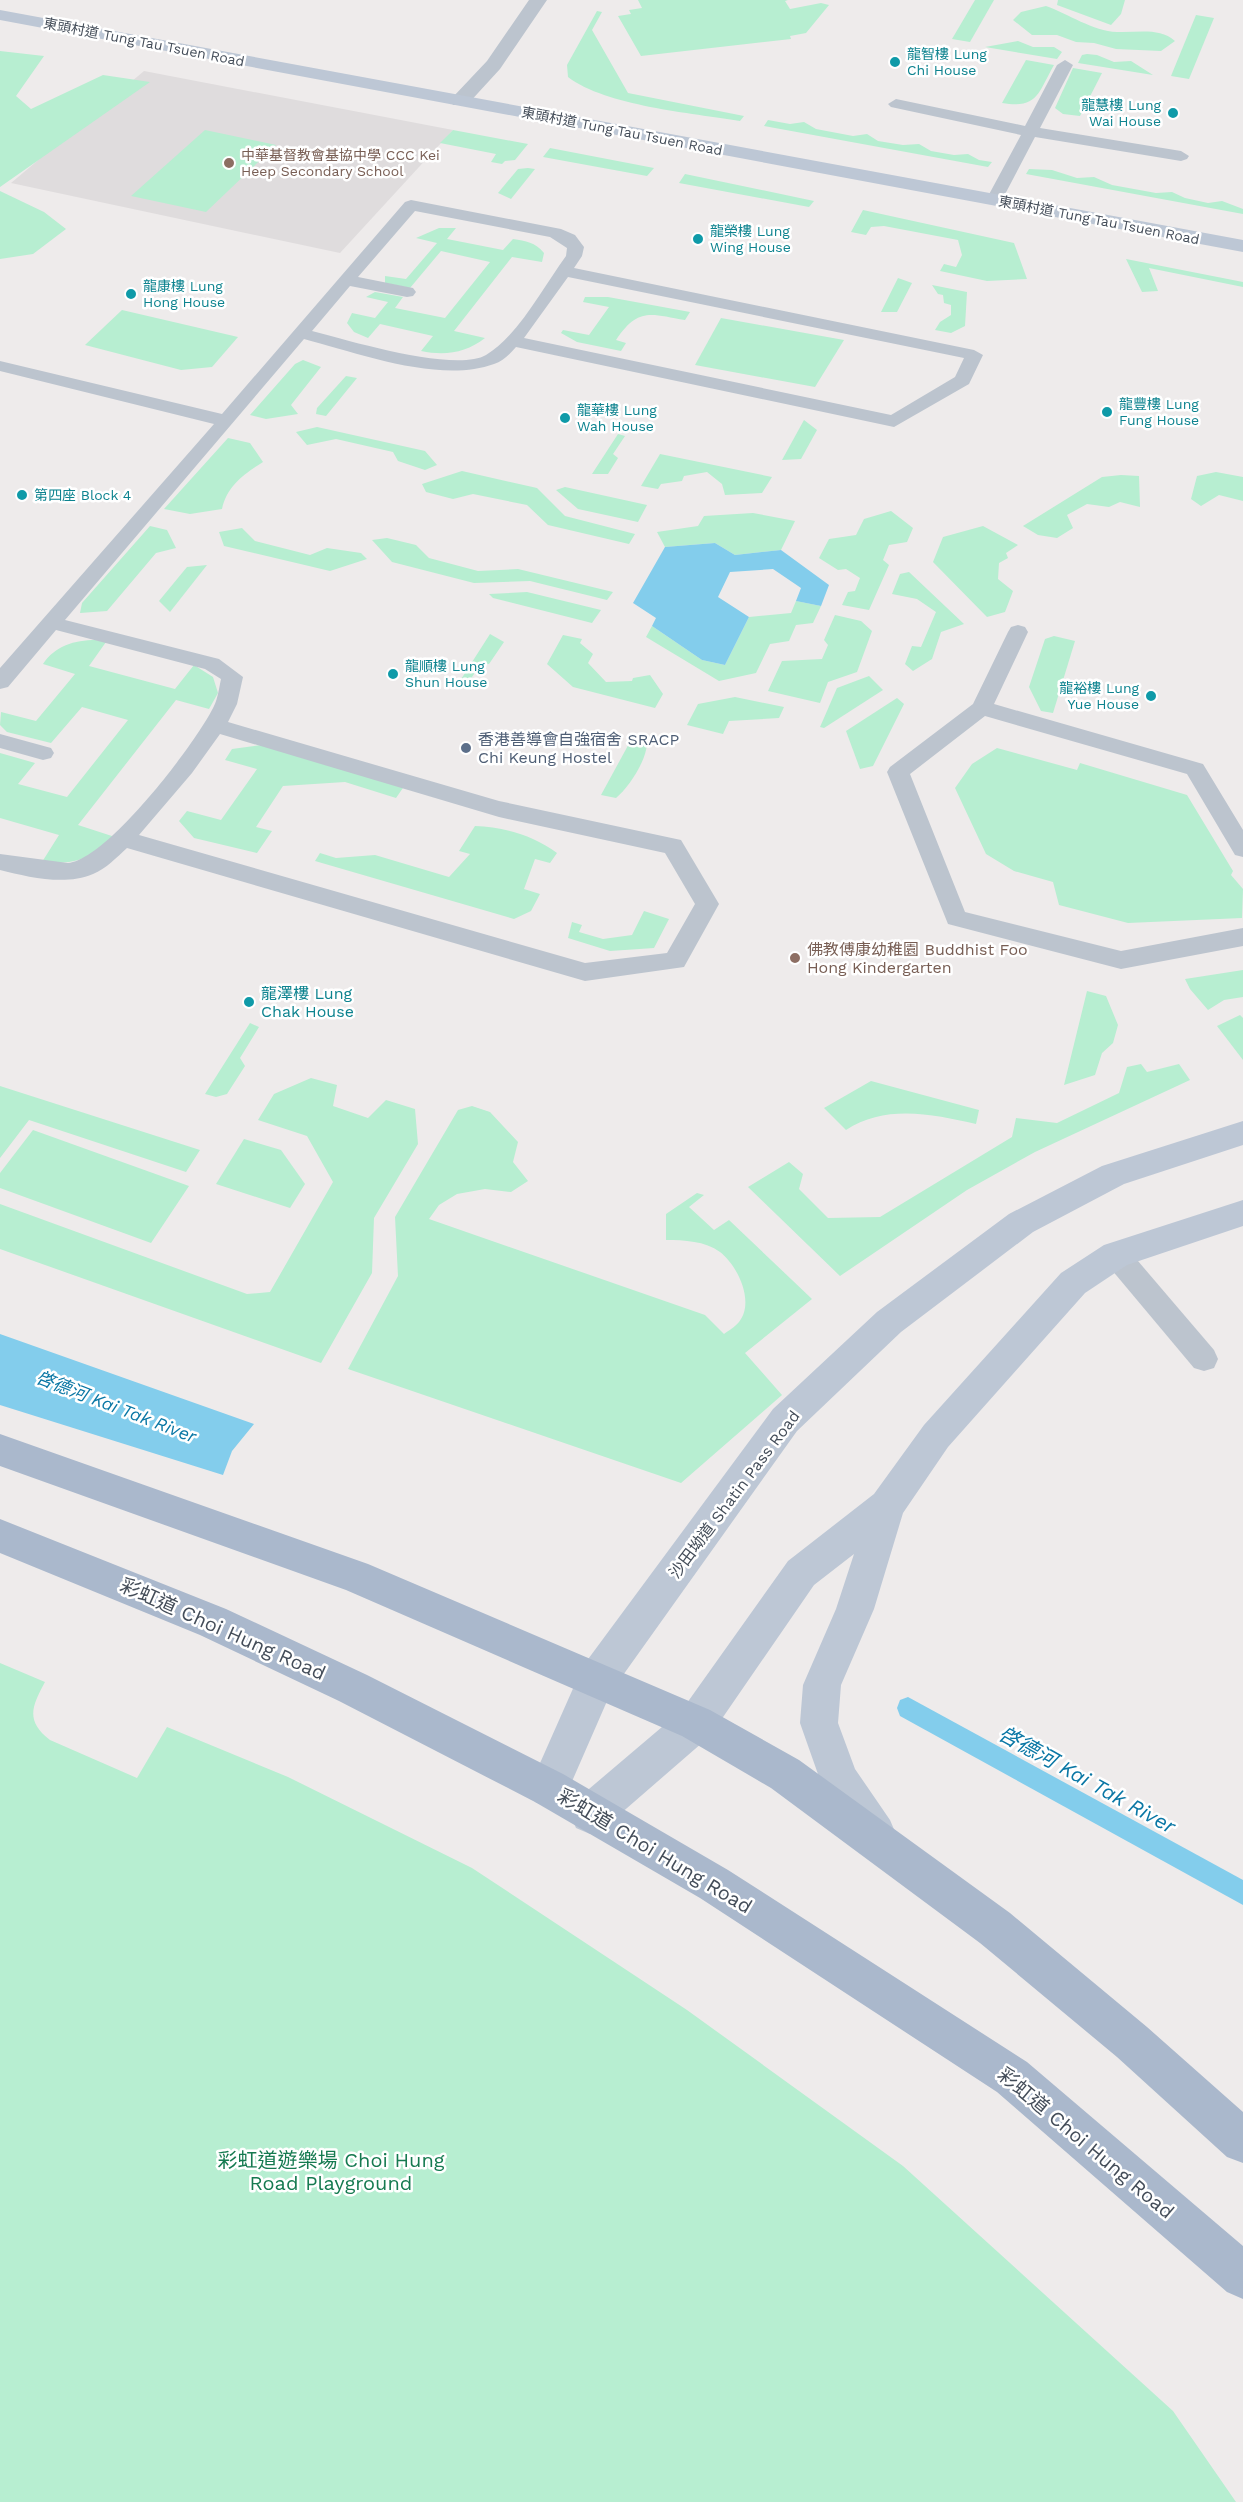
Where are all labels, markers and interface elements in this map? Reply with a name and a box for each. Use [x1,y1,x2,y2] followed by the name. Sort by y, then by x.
[42,15,246,69] street label: 東頭村道 Tung Tau Tsuen Road
[907,46,987,78] place label: 龍智樓 Lung Chi House
[888,55,902,69] marker: 龍智樓 Lung Chi House
[1081,97,1162,129] place label: 龍慧樓 Lung Wai House
[520,104,724,158] street label: 東頭村道 Tung Tau Tsuen Road
[1166,106,1180,120] marker: 龍慧樓 Lung Wai House
[241,147,440,179] place label: 中華基督教會基協中學 CCC Kei Heep Secondary School
[222,156,236,170] marker: 中華基督教會基協中學 CCC Kei Heep Secondary School
[997,193,1201,247] street label: 東頭村道 Tung Tau Tsuen Road
[710,223,791,255] place label: 龍榮樓 Lung Wing House
[691,232,705,246] marker: 龍榮樓 Lung Wing House
[143,278,225,310] place label: 龍康樓 Lung Hong House
[124,287,138,301] marker: 龍康樓 Lung Hong House
[1119,396,1199,428] place label: 龍豐樓 Lung Fung House
[577,402,657,434] place label: 龍華樓 Lung Wah House
[1100,405,1114,419] marker: 龍豐樓 Lung Fung House
[558,411,572,425] marker: 龍華樓 Lung Wah House
[34,487,131,503] place label: 第四座 Block 4
[15,488,29,502] marker: 第四座 Block 4
[405,658,487,690] place label: 龍順樓 Lung Shun House
[386,667,400,681] marker: 龍順樓 Lung Shun House
[1059,680,1140,712] place label: 龍裕樓 Lung Yue House
[1144,689,1158,703] marker: 龍裕樓 Lung Yue House
[478,730,680,767] place label: 香港善導會自強宿舍 SRACP Chi Keung Hostel
[459,741,473,755] marker: 香港善導會自強宿舍 SRACP Chi Keung Hostel
[807,940,1028,977] place label: 佛教傅康幼稚園 Buddhist Foo Hong Kindergarten
[788,951,802,965] marker: 佛教傅康幼稚園 Buddhist Foo Hong Kindergarten
[261,984,354,1021] place label: 龍澤樓 Lung Chak House
[242,995,256,1009] marker: 龍澤樓 Lung Chak House
[33,1366,200,1447] water label: 啓德河 Kai Tak River
[665,1407,804,1582] street label: 沙田坳道 Shatin Pass Road
[116,1573,330,1685] street label: 彩虹道 Choi Hung Road
[994,1721,1181,1839] water label: 啓德河 Kai Tak River
[553,1783,757,1919] street label: 彩虹道 Choi Hung Road
[993,2062,1179,2224] street label: 彩虹道 Choi Hung Road
[218,2148,445,2195] park label: 彩虹道遊樂場 Choi Hung Road Playground

